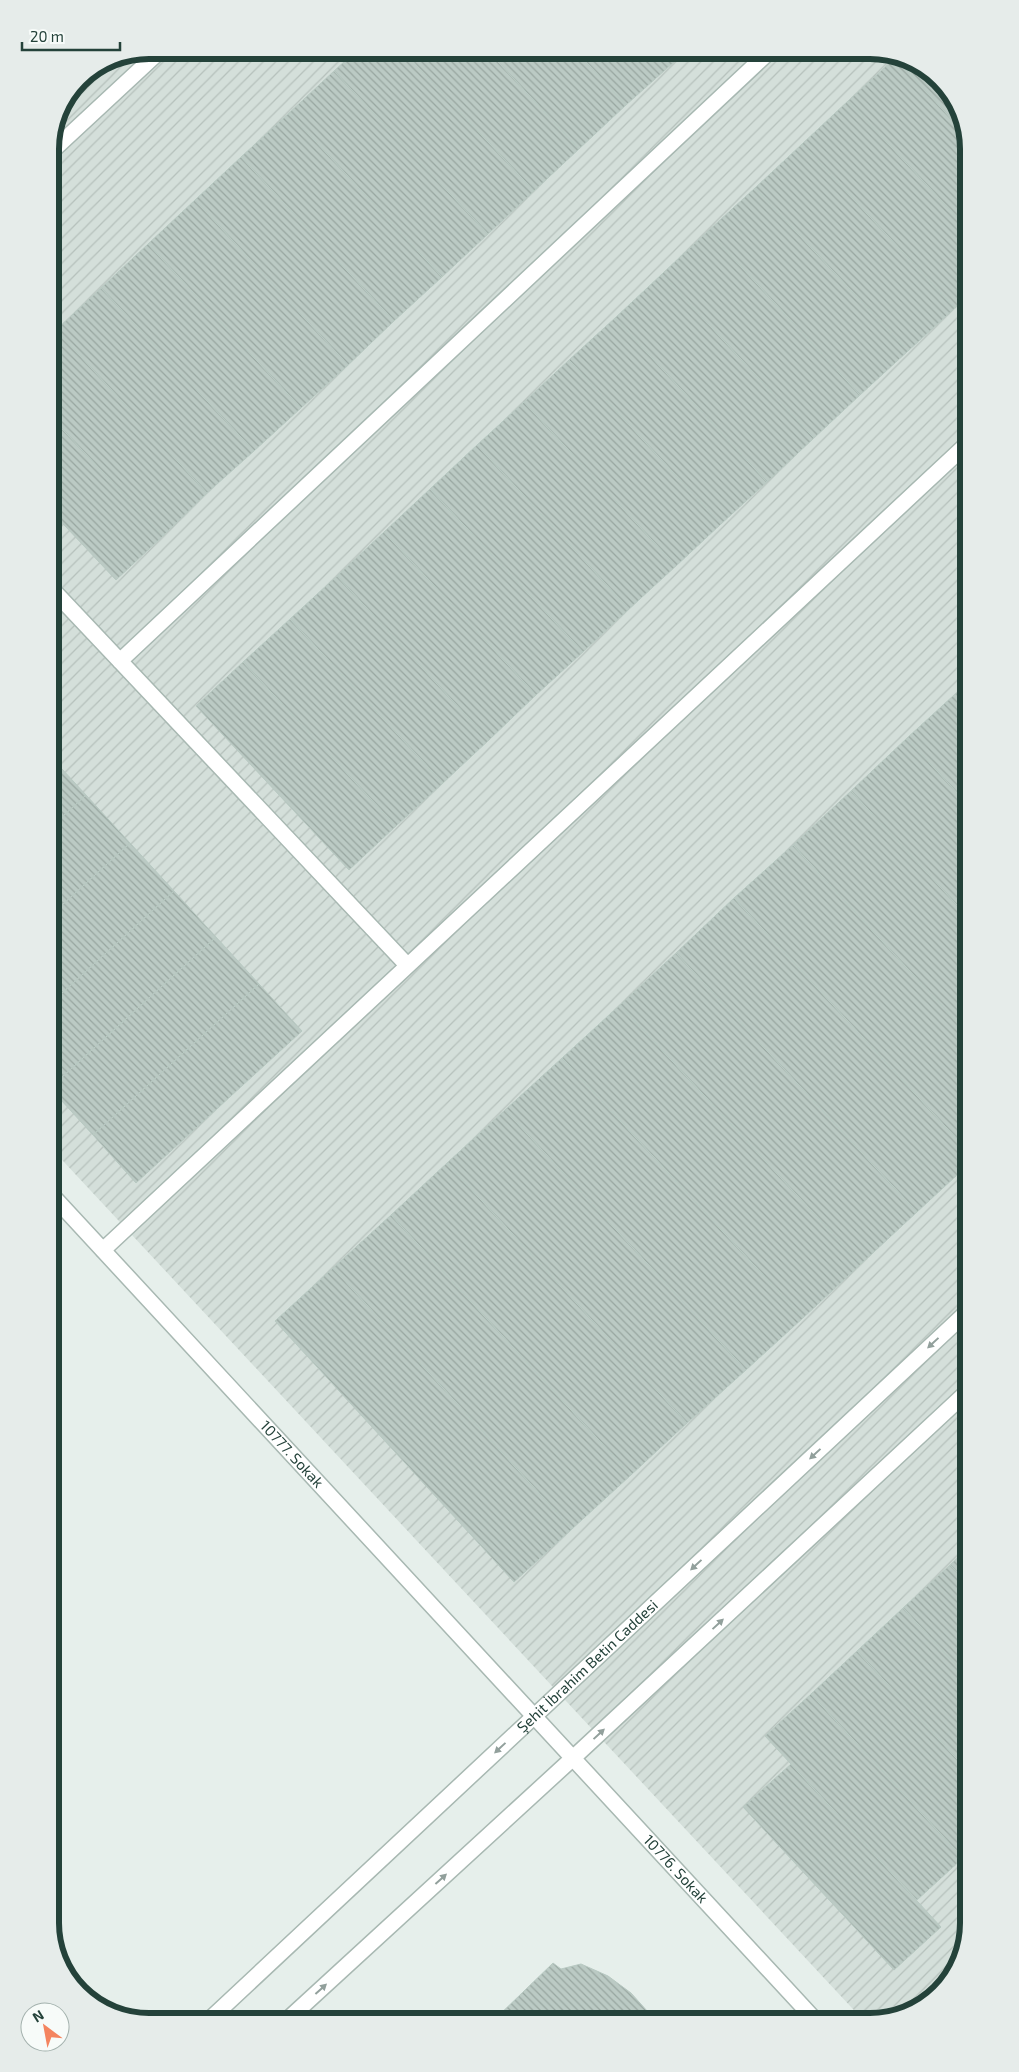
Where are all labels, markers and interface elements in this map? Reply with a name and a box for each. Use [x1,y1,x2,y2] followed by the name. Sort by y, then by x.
[22,20,120,52] scale bar
[30,27,64,45] text: 20 m
[928,1337,940,1349] one-way arrow
[257,1416,328,1491] street label: 10777. Sokak
[809,1448,821,1460] one-way arrow
[690,1559,702,1571] one-way arrow
[513,1595,661,1736] street label: Şehit İbrahim Betin Caddesi
[712,1618,725,1629] one-way arrow
[593,1728,605,1740] one-way arrow
[495,1742,507,1754] one-way arrow
[640,1831,712,1906] street label: 10776. Sokak
[434,1873,446,1885] one-way arrow
[314,1983,326,1995] one-way arrow
[20,2002,70,2052] north arrow
[29,2006,47,2025] text: N

